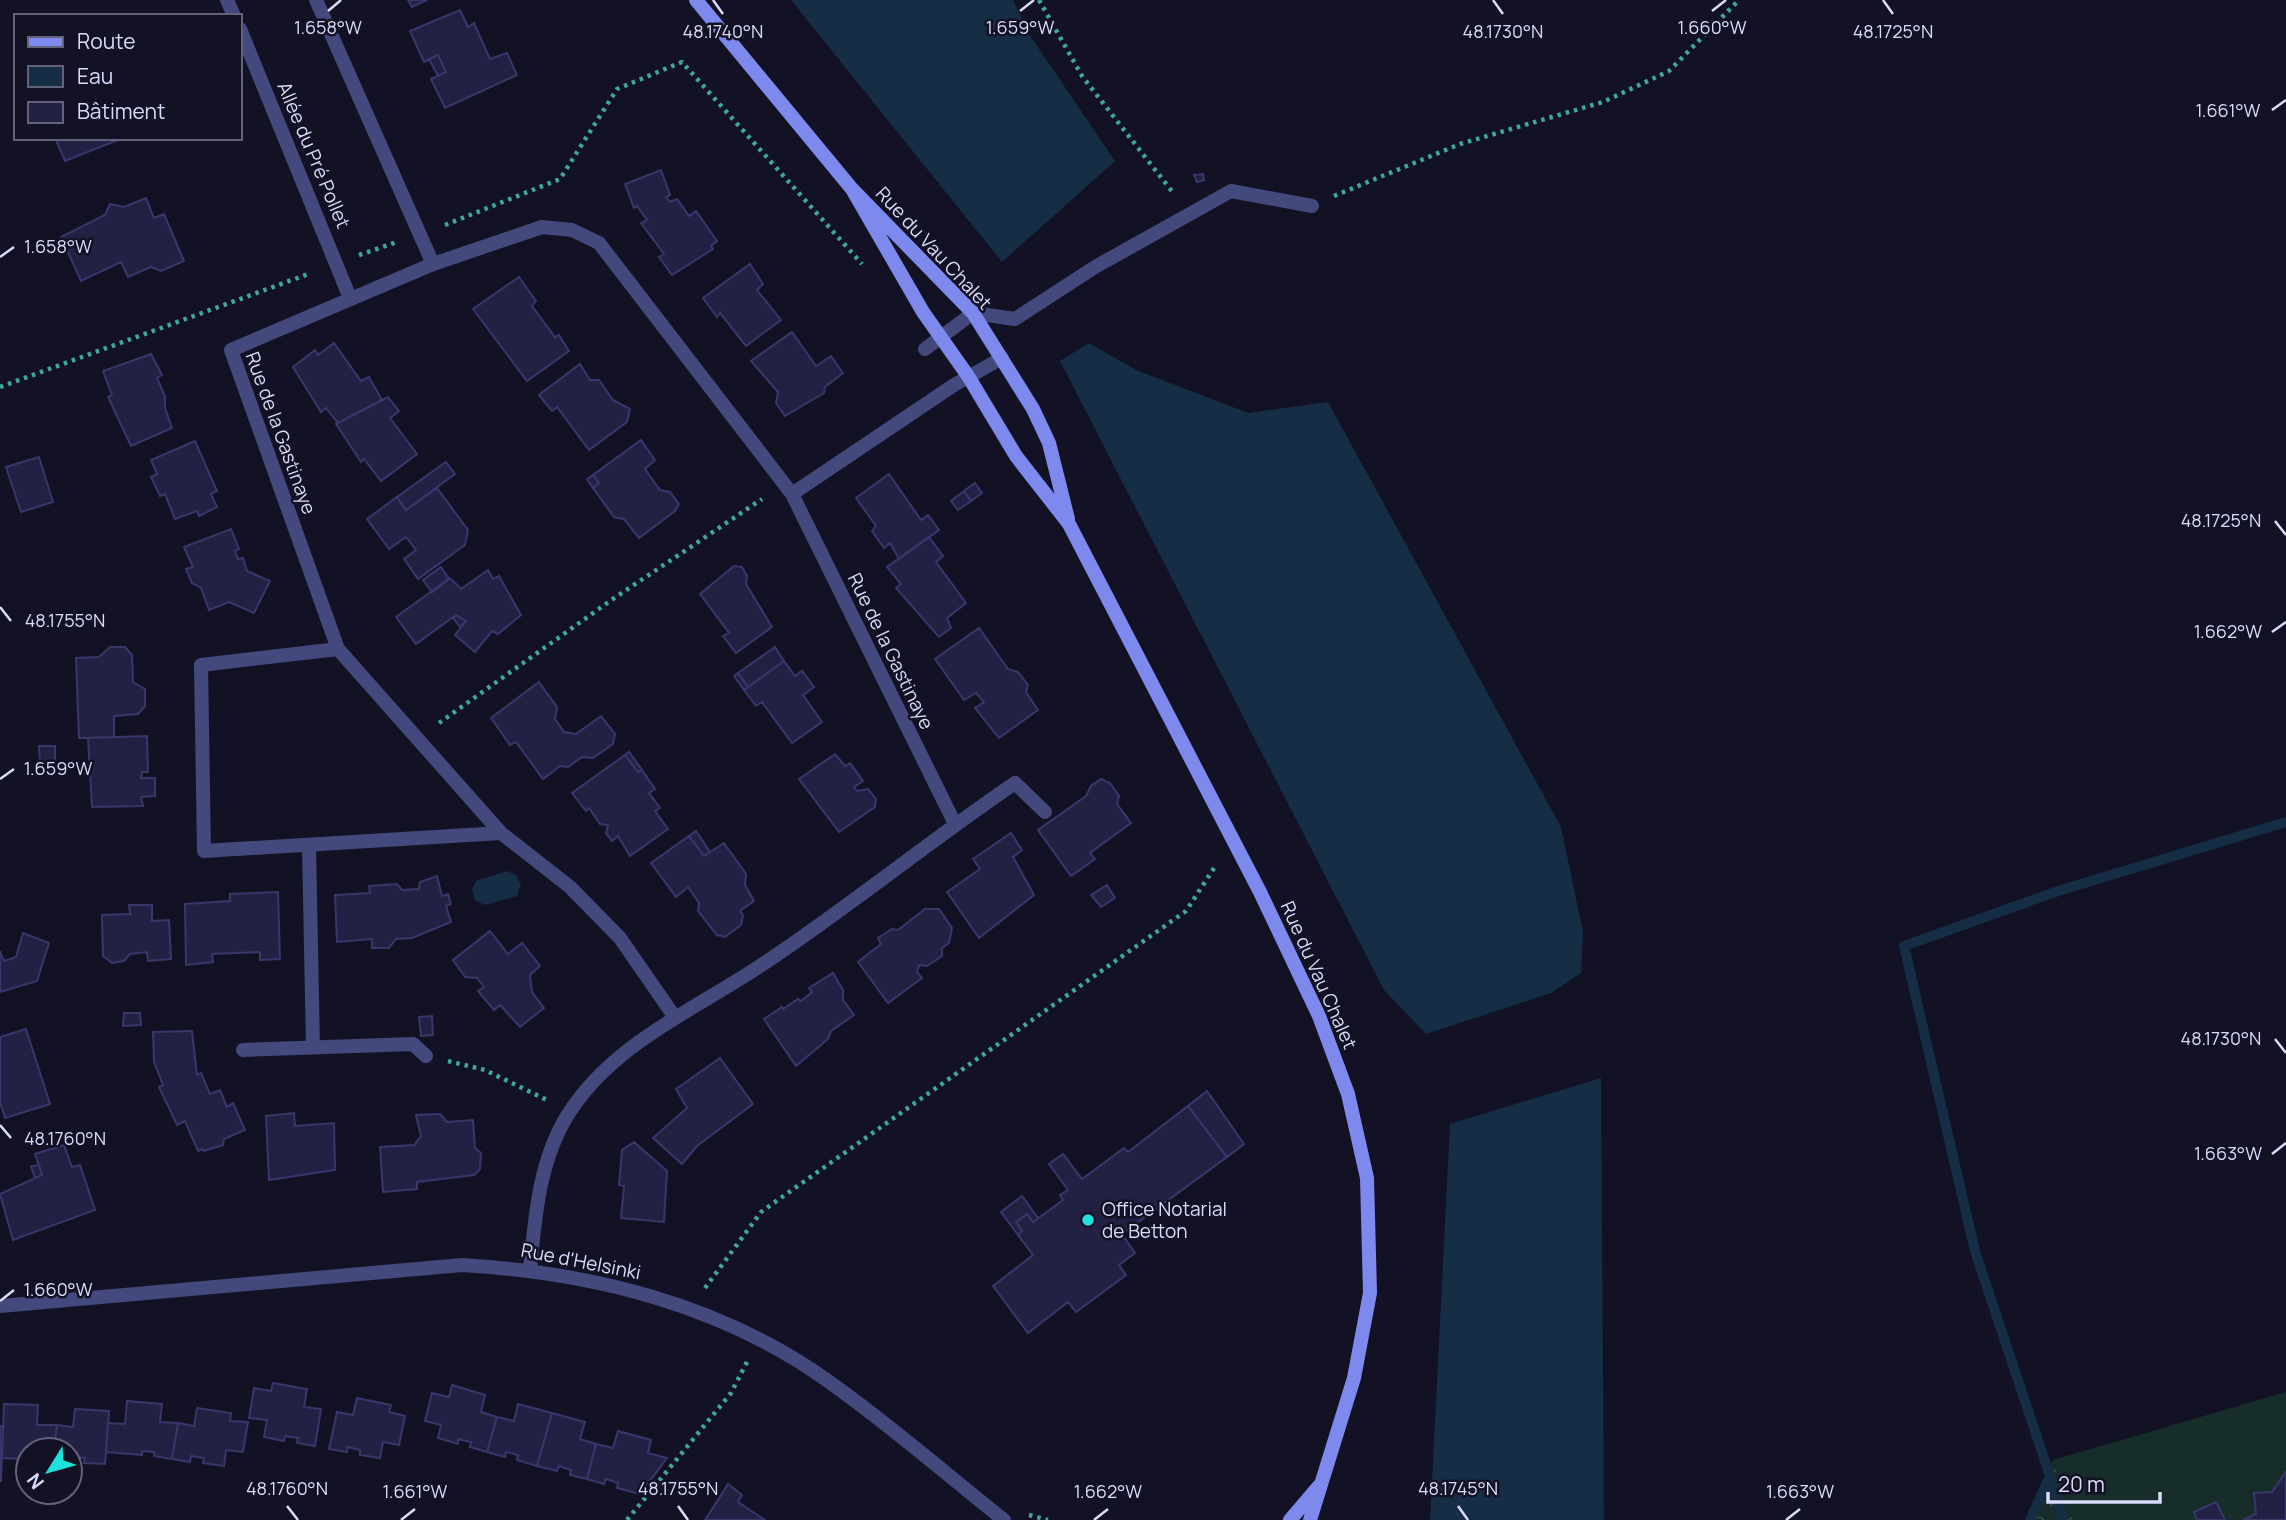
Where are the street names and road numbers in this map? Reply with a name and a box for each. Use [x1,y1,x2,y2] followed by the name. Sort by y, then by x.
[271,78,357,232] street label: Allée du Pré Pollet
[870,181,998,315] street label: Rue du Vau Chalet
[240,348,322,518] street label: Rue de la Gastinaye
[842,568,940,734] street label: Rue de la Gastinaye
[1275,897,1363,1053] street label: Rue du Vau Chalet
[519,1237,643,1285] street label: Rue d'Helsinki

